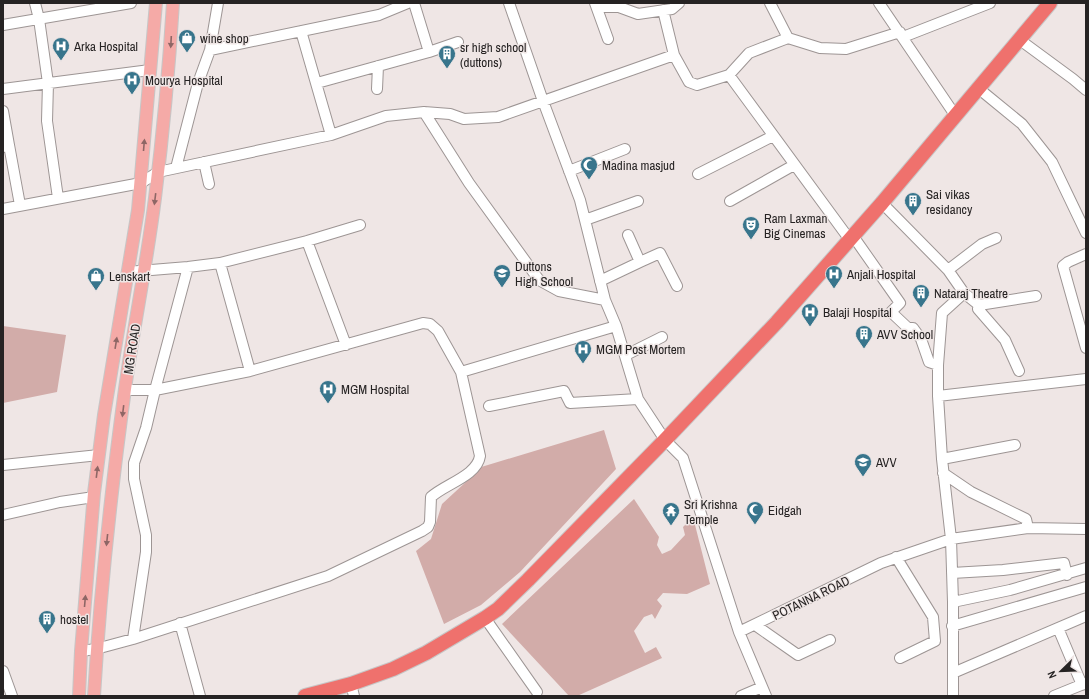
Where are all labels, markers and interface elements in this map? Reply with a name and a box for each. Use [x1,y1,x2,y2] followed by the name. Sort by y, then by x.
[177,28,197,53] shop icon: wine shop
[200,30,249,47] place label: wine shop
[51,36,71,61] hospital icon: Arka Hospital
[167,36,174,48] one-way arrow
[73,38,138,55] place label: Arka Hospital
[460,39,526,71] place label: sr high school (duttons)
[437,44,457,69] building icon: sr high school (duttons)
[122,70,142,95] hospital icon: Mourya Hospital
[145,72,223,89] place label: Mourya Hospital
[141,139,147,151] one-way arrow
[579,155,599,180] mosque icon: Madina masjud
[602,157,675,174] place label: Madina masjud
[926,186,973,218] place label: Sai vikas residancy
[903,191,923,216] building icon: Sai vikas residancy
[151,193,158,205] one-way arrow
[764,210,827,242] place label: Ram Laxman Big Cinemas
[741,215,761,240] theatre icon: Ram Laxman Big Cinemas
[515,258,573,290] place label: Duttons High School
[492,263,512,288] school or university icon: Duttons High School
[824,264,844,289] hospital icon: Anjali Hospital
[86,266,106,291] shop icon: Lenskart
[846,266,916,283] place label: Anjali Hospital
[109,268,150,285] place label: Lenskart
[911,283,931,308] building icon: Nataraj Theatre
[934,285,1008,302] place label: Nataraj Theatre
[800,302,820,327] hospital icon: Balaji Hospital
[823,304,892,321] place label: Balaji Hospital
[120,322,144,375] street label: MG ROAD
[854,324,874,349] building icon: AVV School
[876,326,933,343] place label: AVV School
[113,337,119,349] one-way arrow
[573,339,593,364] hospital icon: MGM Post Mortem
[596,341,686,358] place label: MGM Post Mortem
[318,379,338,404] hospital icon: MGM Hospital
[341,381,409,398] place label: MGM Hospital
[120,405,126,417] one-way arrow
[853,452,873,477] school or university icon: AVV
[875,454,897,471] place label: AVV
[94,466,100,478] one-way arrow
[684,496,737,528] place label: Sri Krishna Temple
[745,500,765,525] mosque icon: Eidgah
[661,501,681,526] temple icon: Sri Krishna Temple
[768,502,802,519] place label: Eidgah
[104,534,111,546] one-way arrow
[770,572,853,624] street label: POTANNA ROAD
[82,595,88,607] one-way arrow
[37,609,57,634] building icon: hostel
[60,611,88,628] place label: hostel
[1041,651,1081,691] north arrow
[1044,669,1060,681] text: N

